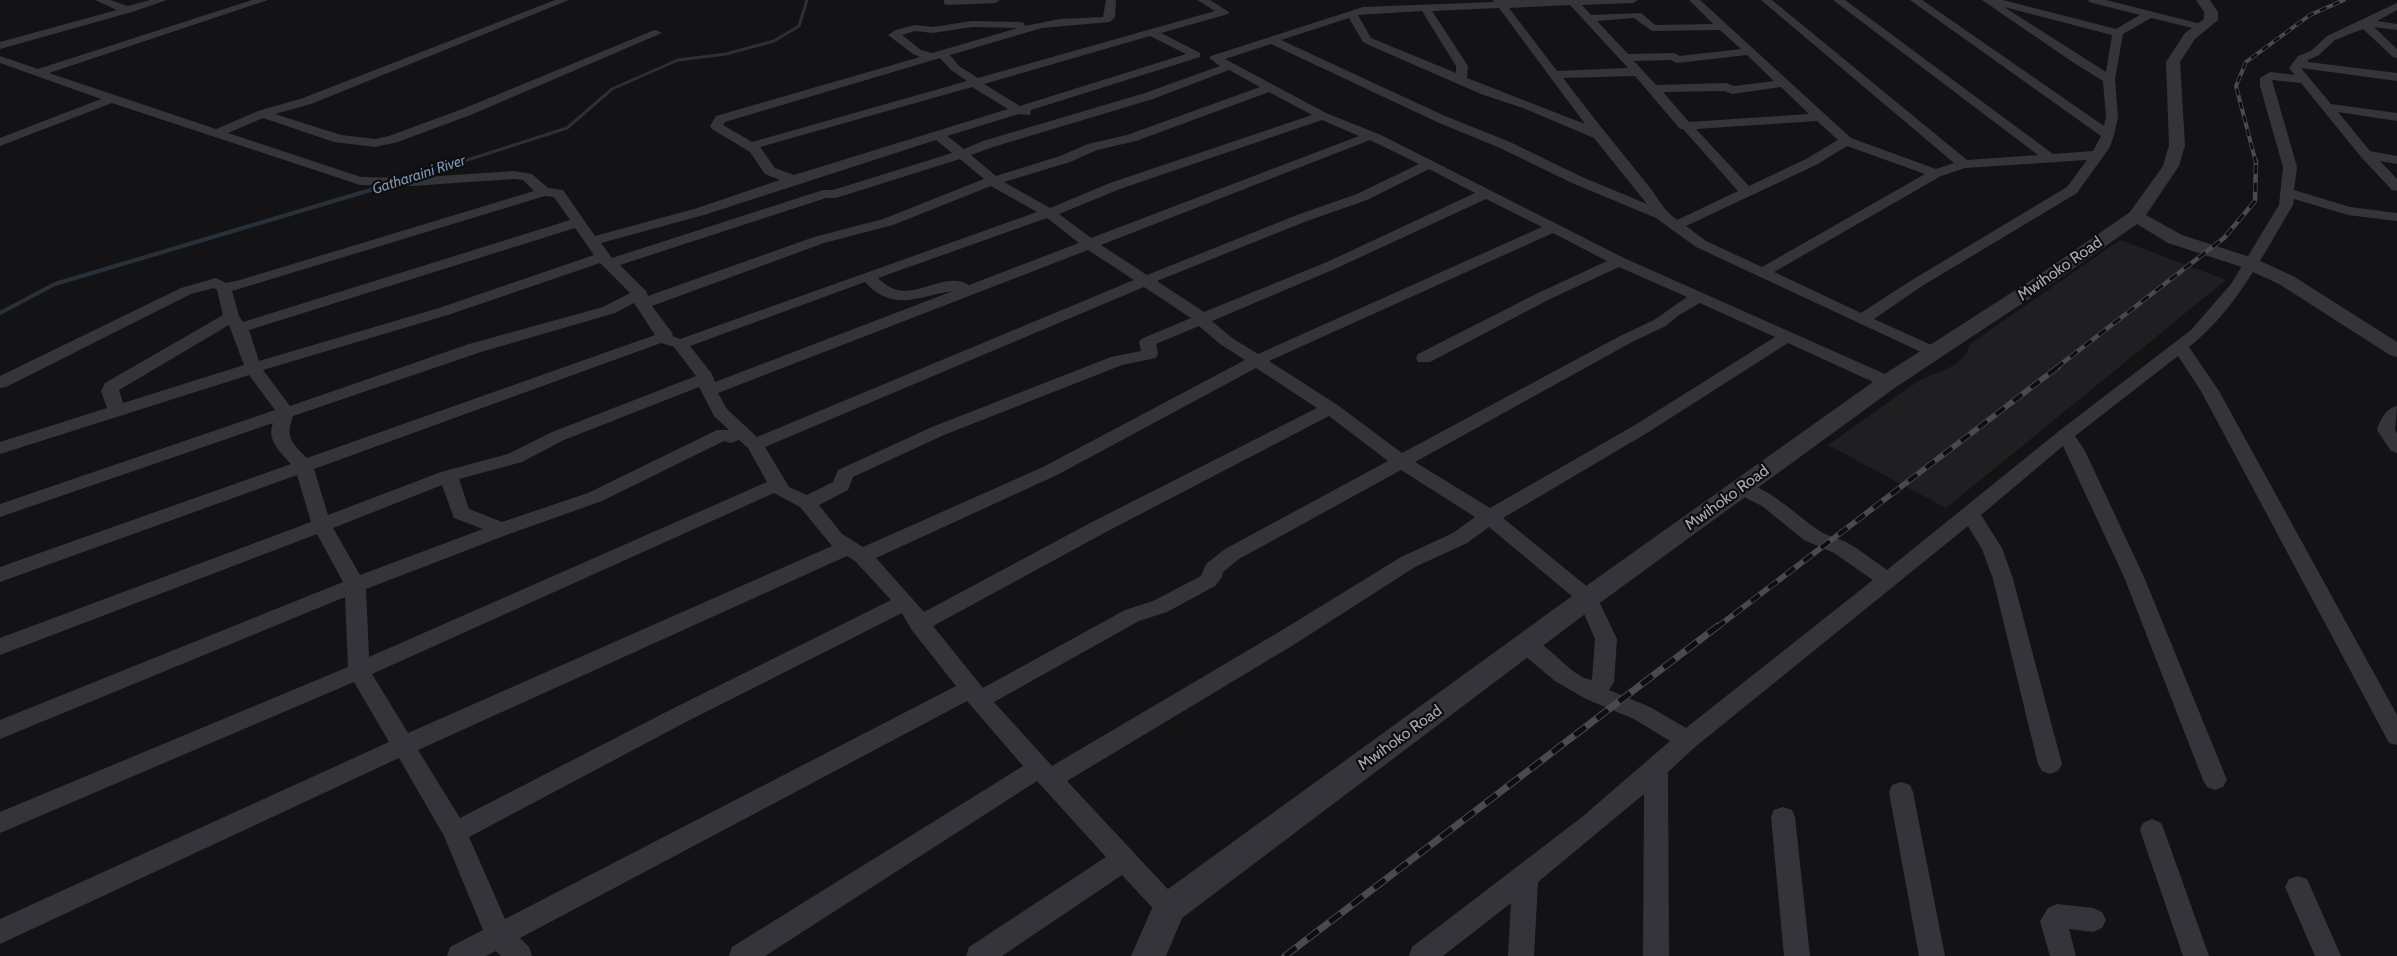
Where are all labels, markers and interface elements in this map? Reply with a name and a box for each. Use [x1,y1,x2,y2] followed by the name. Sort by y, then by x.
[370,151,468,199] water label: Gatharaini River
[2014,233,2106,305] street label: Mwihoko Road
[1681,461,1773,535] street label: Mwihoko Road
[1354,701,1446,775] street label: Mwihoko Road

